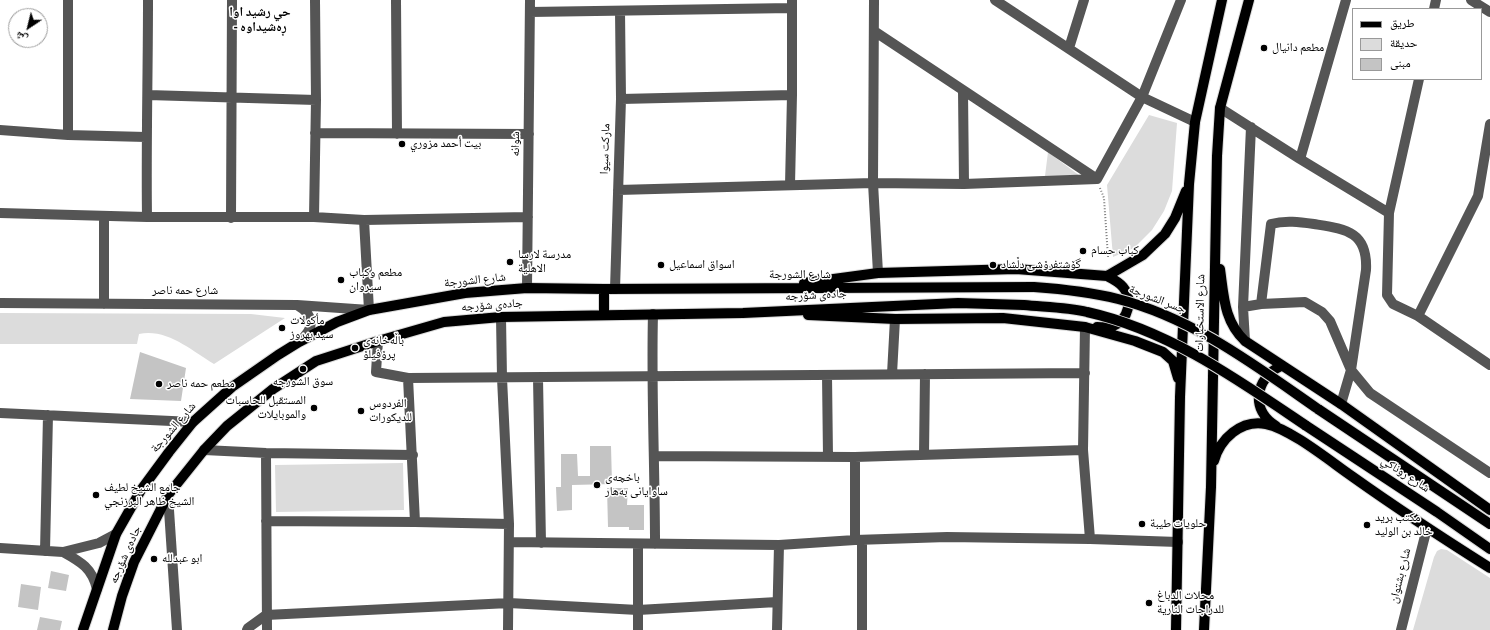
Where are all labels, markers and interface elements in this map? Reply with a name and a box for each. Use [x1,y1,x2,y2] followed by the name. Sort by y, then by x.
[229,5,291,36] district label: حي رشيد اوا - ڕەشیداوە
[8,8,48,48] north arrow
[1352,8,1482,80] legend
[1390,15,1415,32] text: طريق
[12,28,30,47] text: ش
[1390,35,1418,52] text: حديقة
[1272,41,1324,55] place label: مطعم دانيال
[1259,43,1269,53] marker: مطعم دانيال
[1390,55,1411,72] text: مبنى
[598,123,614,175] street label: مارکت سیوا
[509,131,523,157] street label: شوانە
[410,137,481,151] place label: بيت أحمد مزوري
[397,139,407,149] marker: بيت أحمد مزوري
[1091,244,1139,258] place label: كباب حسام
[1078,246,1088,256] marker: كباب حسام
[518,248,571,276] place label: مدرسة لارسا الاهلية
[505,257,515,267] marker: مدرسة لارسا الاهلية
[669,258,735,272] place label: اسواق اسماعيل
[1001,258,1081,272] place label: گۆشتفرۆشی دڵشاد
[656,260,666,270] marker: اسواق اسماعيل
[988,260,998,270] marker: گۆشتفرۆشی دڵشاد
[349,266,402,294] place label: مطعم وكباب سيروان
[769,268,831,282] street label: شارع الشورجة
[443,271,507,291] street label: شارع الشورجة
[1193,274,1209,352] street label: شارع الاستخبارات
[336,275,346,285] marker: مطعم وكباب سيروان
[1127,283,1187,317] street label: جسر الشورجة
[152,284,218,298] street label: شارع حمه ناصر
[785,287,847,305] street label: جادەی شۆرجە
[461,297,523,315] street label: جادەی شۆرجە
[290,314,333,342] place label: مأكولات سيد بهروز
[277,323,287,333] marker: مأكولات سيد بهروز
[363,334,404,362] place label: باڵەخانەی پرۆفیلۆ
[350,343,360,353] marker: باڵەخانەی پرۆفیلۆ
[298,364,308,374] marker: سوق الشورجه
[273,375,333,389] place label: سوق الشورجه
[167,377,235,391] place label: مطعم حمه ناصر
[154,379,164,389] marker: مطعم حمه ناصر
[226,394,306,422] place label: المستقبل للحاسبات والموبايلات
[369,397,412,425] place label: الفردوس للديكورات
[148,400,200,456] street label: شارع الشورجة
[309,403,319,413] marker: المستقبل للحاسبات والموبايلات
[356,406,366,416] marker: الفردوس للديكورات
[1378,454,1432,496] street label: شارع روناكي
[605,471,668,499] place label: باخچەی ساوایانی بەهار
[592,480,602,490] marker: باخچەی ساوایانی بەهار
[104,481,194,509] place label: جامع الشيخ لطيف الشيخ ظاهر البرزنجي
[91,490,101,500] marker: جامع الشيخ لطيف الشيخ ظاهر البرزنجي
[1375,511,1433,539] place label: مكتب بريد خالد بن الوليد
[1150,517,1206,531] place label: حلويات طيبة
[1137,519,1147,529] marker: حلويات طيبة
[1362,520,1372,530] marker: مكتب بريد خالد بن الوليد
[107,524,145,586] street label: جادەی شۆرجە
[1387,547,1415,605] street label: شارع بشتوان
[162,552,202,566] place label: ابو عبدلله
[149,554,159,564] marker: ابو عبدلله
[1157,589,1224,617] place label: محلات الدباغ للدراجات النارية
[1144,598,1154,608] marker: محلات الدباغ للدراجات النارية

